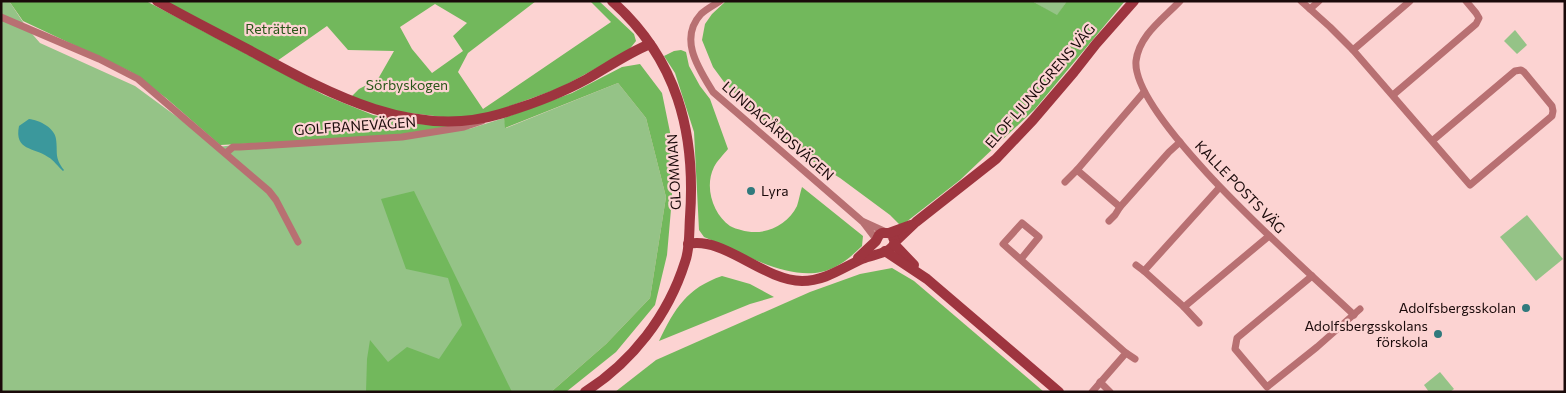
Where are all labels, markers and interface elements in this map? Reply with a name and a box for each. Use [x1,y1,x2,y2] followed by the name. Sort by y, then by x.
[245,20,307,37] park label: Reträtten
[981,20,1098,151] street label: ELOF LJUNGGRENS VÄG
[366,76,448,93] park label: Sörbyskogen
[719,78,838,184] street label: LUNDAGÅRDSVÄGEN
[293,113,417,138] street label: GOLFBANEVÄGEN
[663,134,684,211] street label: GLOMMAN
[1192,137,1289,237] street label: KALLE POSTS VÄG
[761,182,789,199] place label: Lyra
[745,185,757,197] marker: Lyra
[1399,299,1516,316] place label: Adolfsbergsskolan
[1520,302,1532,314] marker: Adolfsbergsskolan
[1304,317,1428,350] place label: Adolfsbergsskolans förskola
[1432,328,1444,340] marker: Adolfsbergsskolans förskola

